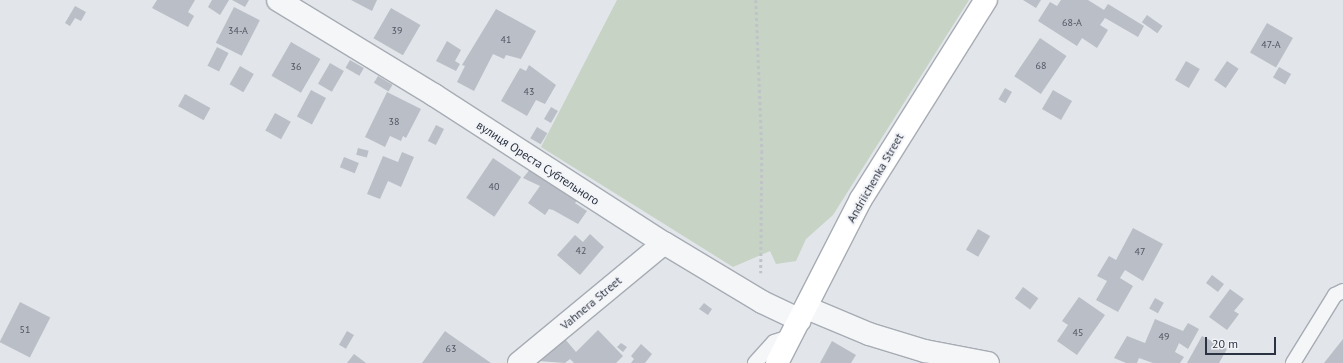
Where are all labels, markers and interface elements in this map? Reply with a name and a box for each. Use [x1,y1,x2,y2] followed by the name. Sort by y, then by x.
[1062,17,1082,29] house number: 68-А
[228,25,248,37] house number: 34-А
[392,25,402,37] house number: 39
[501,34,511,46] house number: 41
[1261,39,1281,51] house number: 47-А
[1036,60,1046,72] house number: 68
[291,61,301,73] house number: 36
[524,86,534,98] house number: 43
[389,116,399,128] house number: 38
[474,118,602,208] street label: вулиця Ореста Субтельного
[844,131,906,225] street label: Andriichenka Street
[489,181,499,193] house number: 40
[576,245,586,257] house number: 42
[1135,246,1145,258] house number: 47
[558,273,624,333] street label: Vahnera Street
[20,324,30,336] house number: 51
[1073,327,1083,339] house number: 45
[1207,329,1278,355] scale bar
[1159,331,1169,343] house number: 49
[1212,336,1238,351] text: 20 m
[446,343,456,355] house number: 63

